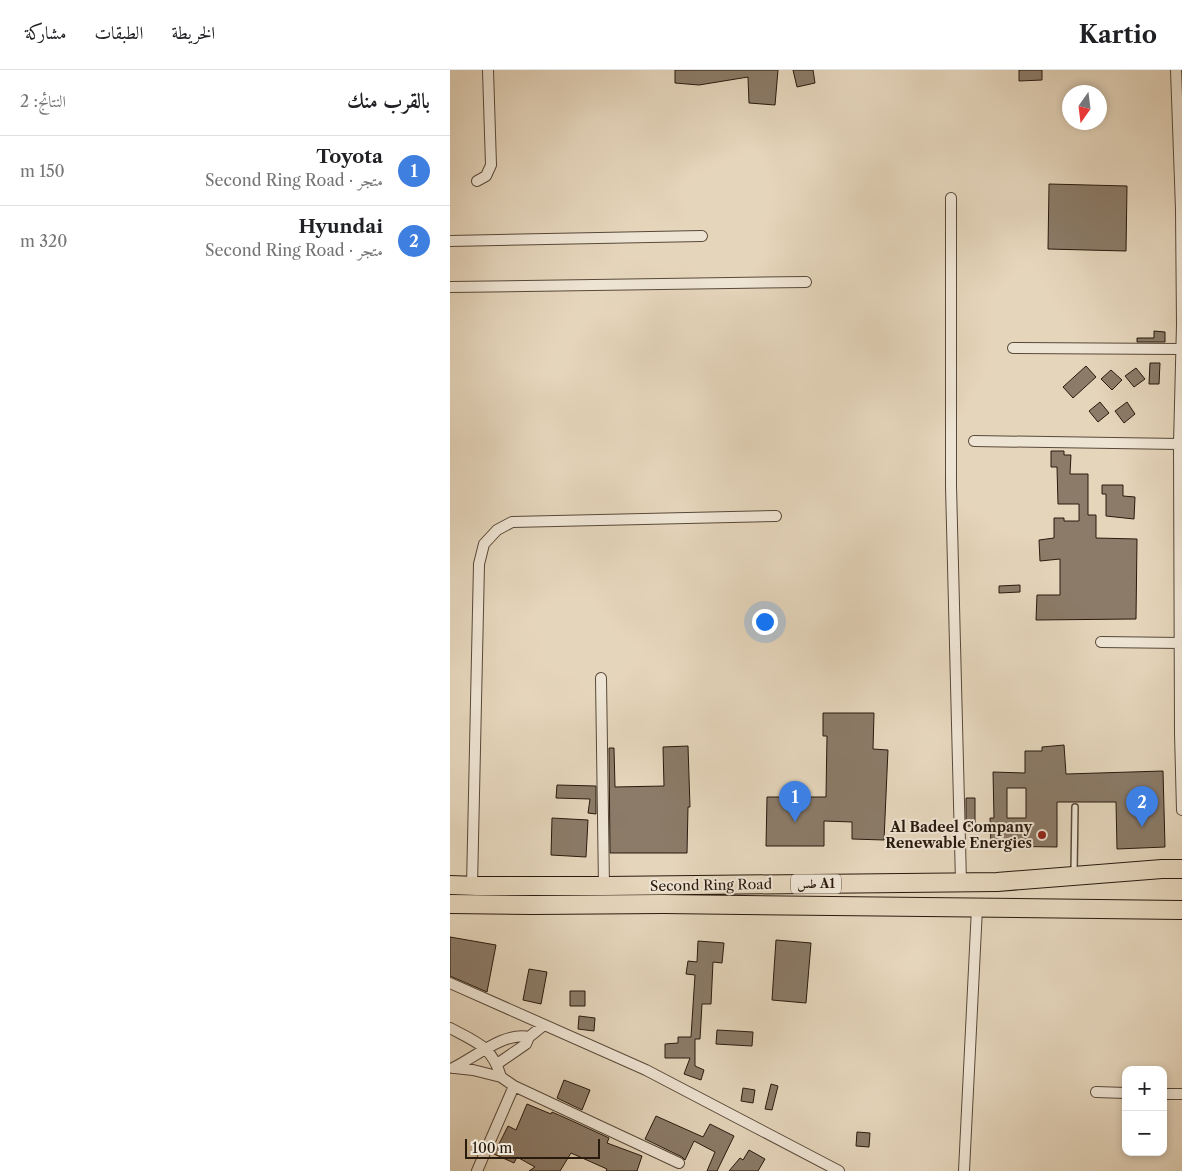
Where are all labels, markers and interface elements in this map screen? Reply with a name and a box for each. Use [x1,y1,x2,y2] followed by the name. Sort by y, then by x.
[1079,20,1157,49] text: Kartio
[25,22,66,44] text: مشاركة
[94,22,143,44] text: الطبقات
[171,22,215,44] text: الخريطة
[1062,85,1107,130] north arrow
[347,88,430,113] text: بالقرب منك
[20,91,66,111] text: النتائج: 2
[316,145,383,168] text: Toyota
[20,161,65,181] text: 150 m
[410,161,418,181] text: 1
[205,170,383,190] text: متجر · Second Ring Road
[298,215,383,238] text: Hyundai
[20,231,67,251] text: 320 m
[409,231,419,251] text: 2
[205,240,383,260] text: متجر · Second Ring Road
[752,609,778,635] your location
[779,781,811,822] pin: 1
[1126,786,1158,827] pin: 2
[885,818,1032,852] place label: Al Badeel Company Renewable Energies
[1036,829,1048,841] marker: Al Badeel Company Renewable Energies
[791,874,841,894] road number: طس A1
[650,875,773,895] street label: Second Ring Road
[1122,1066,1167,1156] map controls
[1122,1066,1167,1111] button: +
[1122,1111,1167,1156] button: −
[465,1136,600,1159] scale bar
[472,1139,512,1157] text: 100 m

